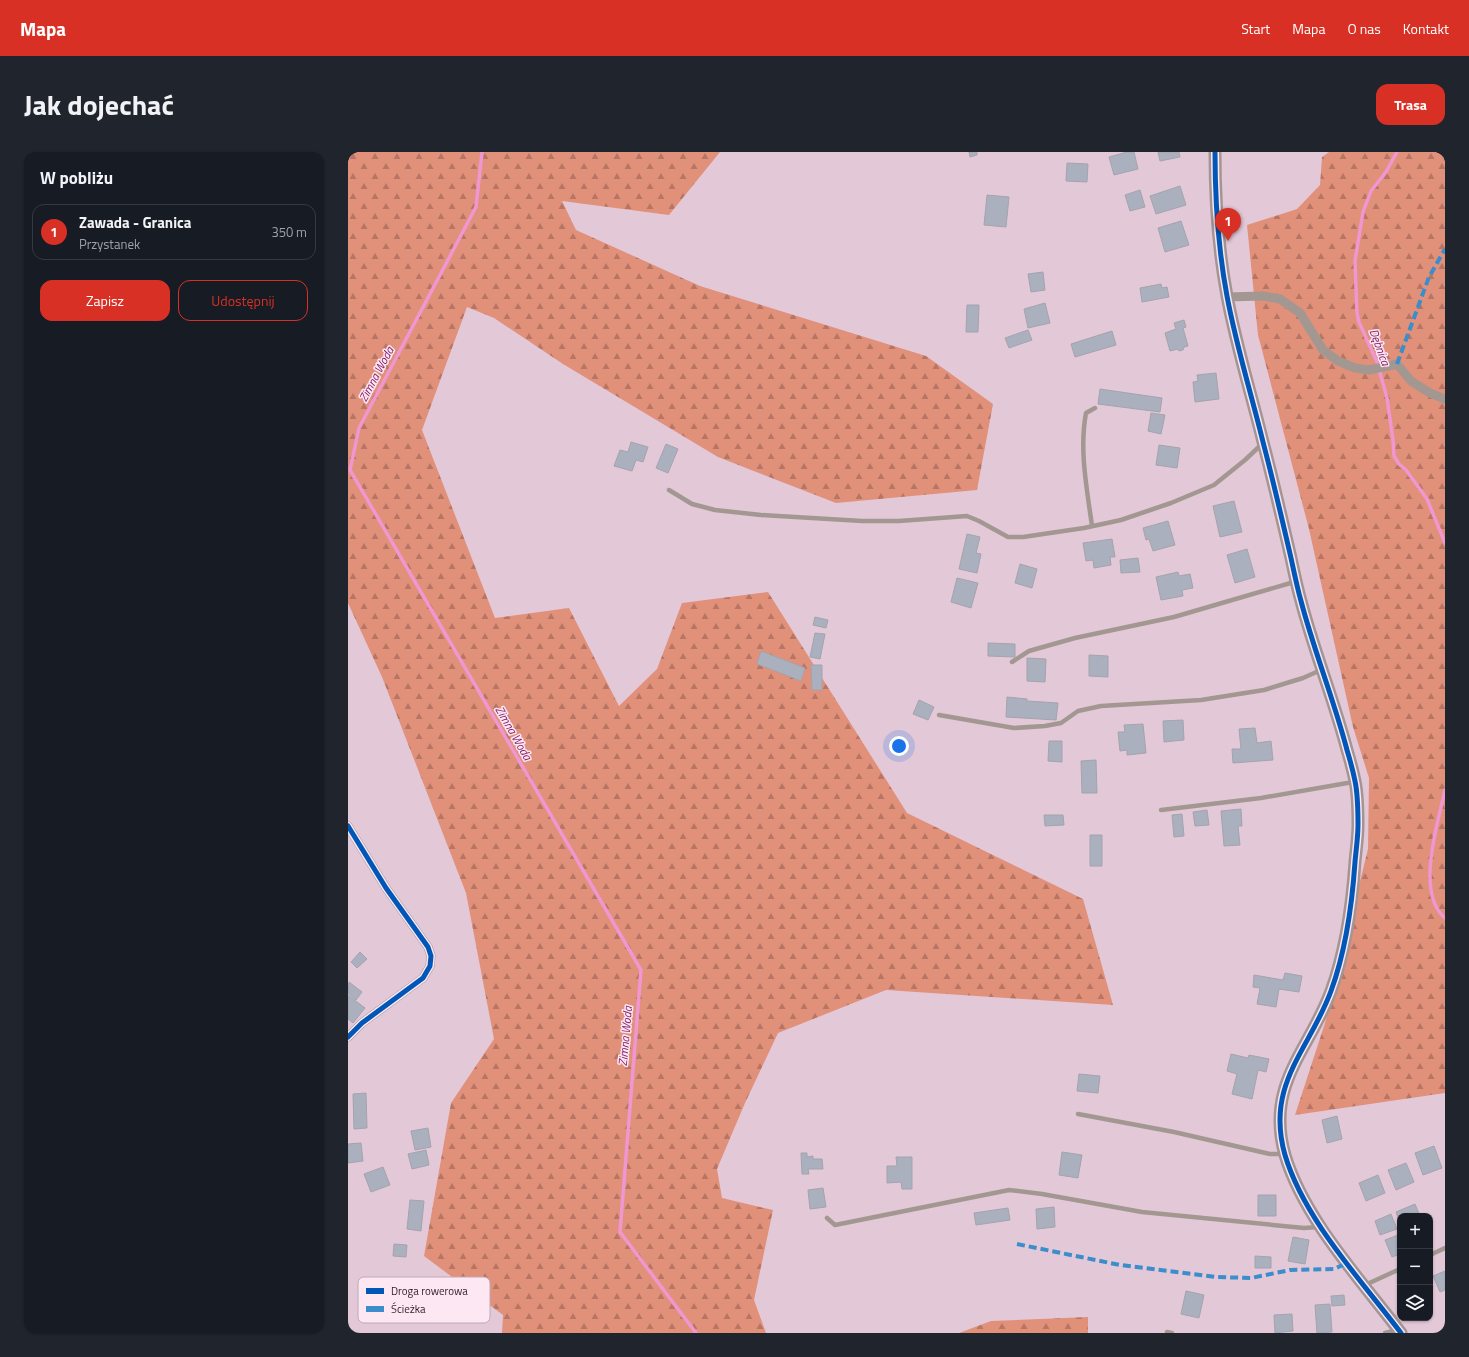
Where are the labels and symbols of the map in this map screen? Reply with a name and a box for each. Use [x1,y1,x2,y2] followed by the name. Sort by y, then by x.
[1215,208,1241,241] pin: 1
[1365,326,1396,369] water label: Dębnica
[354,342,399,405] water label: Zimna Woda
[491,702,538,765] water label: Zimna Woda
[889,736,909,756] your location
[613,1004,637,1067] water label: Zimna Woda
[358,1277,490,1323] legend
[391,1283,468,1299] text: Droga rowerowa
[391,1301,426,1317] text: Ścieżka

